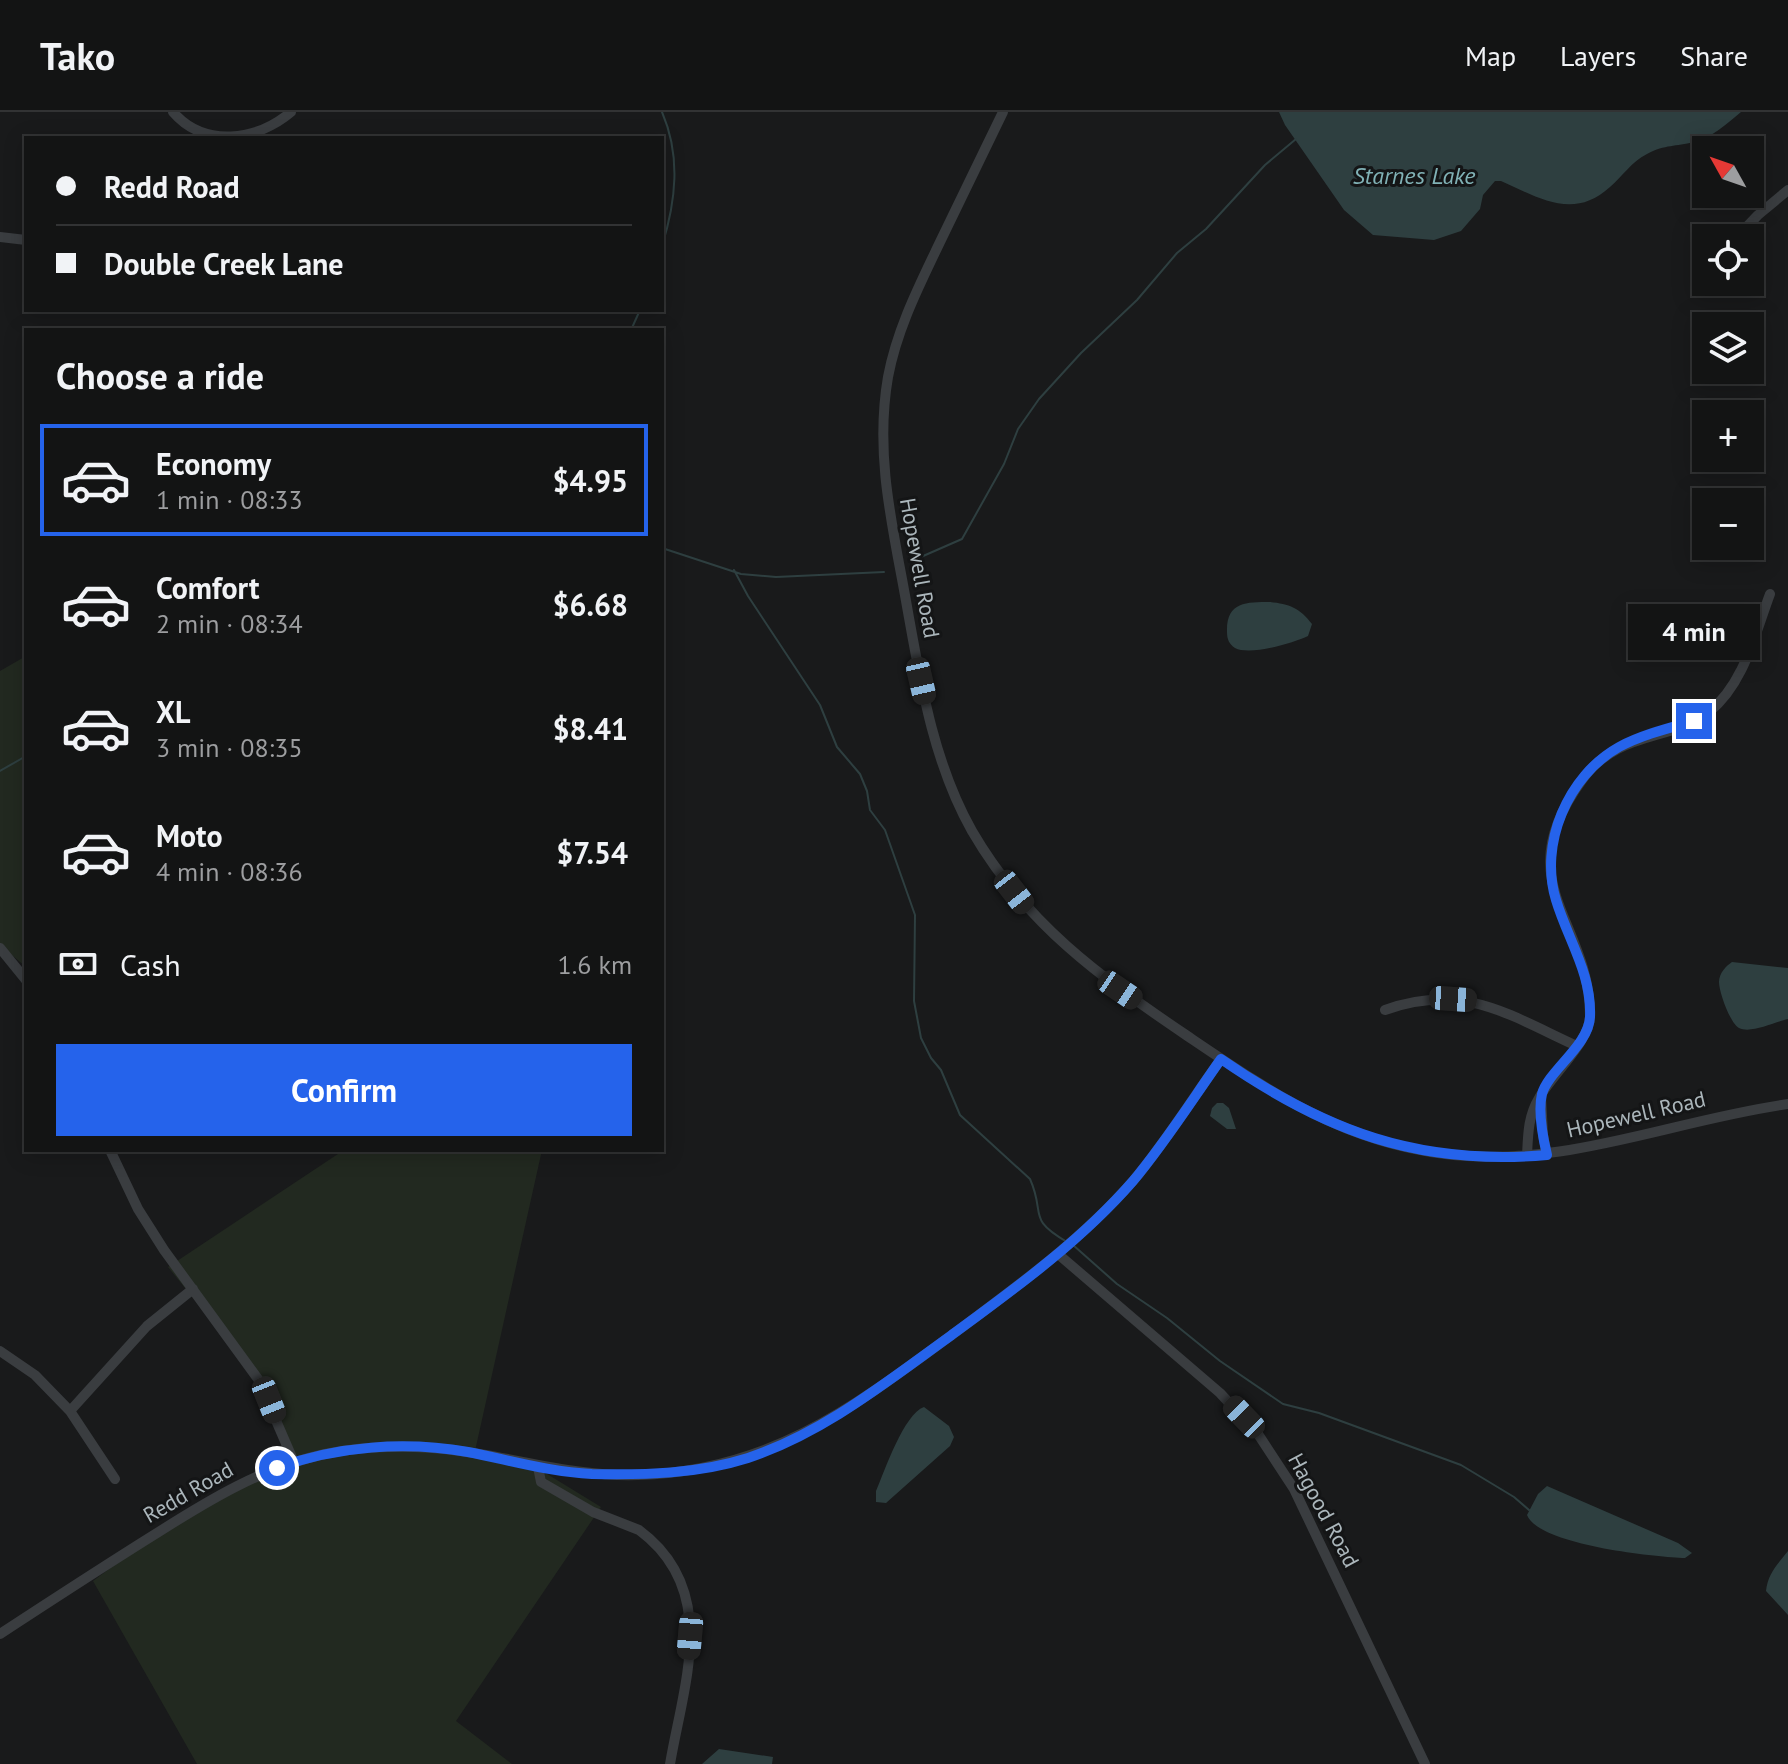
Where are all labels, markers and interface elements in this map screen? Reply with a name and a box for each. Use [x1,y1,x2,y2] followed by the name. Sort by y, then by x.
[40,31,115,80] text: Tako
[1465,37,1516,74] text: Map
[1560,37,1636,74] text: Layers
[1680,37,1748,74] text: Share
[1692,136,1764,208] north arrow
[1692,136,1764,560] map controls
[1353,160,1475,191] water label: Starnes Lake
[104,167,240,206] text: Redd Road
[1692,224,1764,296] button: locate
[104,244,344,283] text: Double Creek Lane
[1692,312,1764,384] button: layers
[56,352,264,399] text: Choose a ride
[1692,400,1764,472] button: +
[60,444,132,516] icon: car
[156,444,271,483] text: Economy
[553,461,628,500] text: $4.95
[156,483,303,516] text: 1 min · 08:33
[1692,488,1764,560] button: −
[894,496,946,640] street label: Hopewell Road
[60,568,132,640] icon: car
[156,568,259,607] text: Comfort
[553,585,628,624] text: $6.68
[1628,605,1760,661] callout: 4 min
[156,607,303,640] text: 2 min · 08:34
[1662,615,1726,648] text: 4 min
[904,655,938,707] car
[60,692,132,764] icon: car
[156,692,190,731] text: XL
[1676,703,1712,739] route end
[553,709,628,748] text: $8.41
[156,731,303,764] text: 3 min · 08:35
[60,816,132,888] icon: car
[156,816,223,855] text: Moto
[556,833,628,872] text: $7.54
[156,855,303,888] text: 4 min · 08:36
[990,866,1038,918] car
[56,942,100,986] icon: cash
[120,945,181,984] text: Cash
[558,948,632,981] text: 1.6 km
[1093,967,1147,1013] car
[1428,985,1478,1013] car
[56,1044,632,1136] button: Confirm
[1564,1084,1708,1144] street label: Hopewell Road
[249,1373,289,1427] car
[1219,1391,1269,1443] car
[1282,1448,1366,1572] street label: Hagood Road
[259,1450,295,1486] route start
[138,1455,238,1529] street label: Redd Road
[676,1611,704,1661] car

